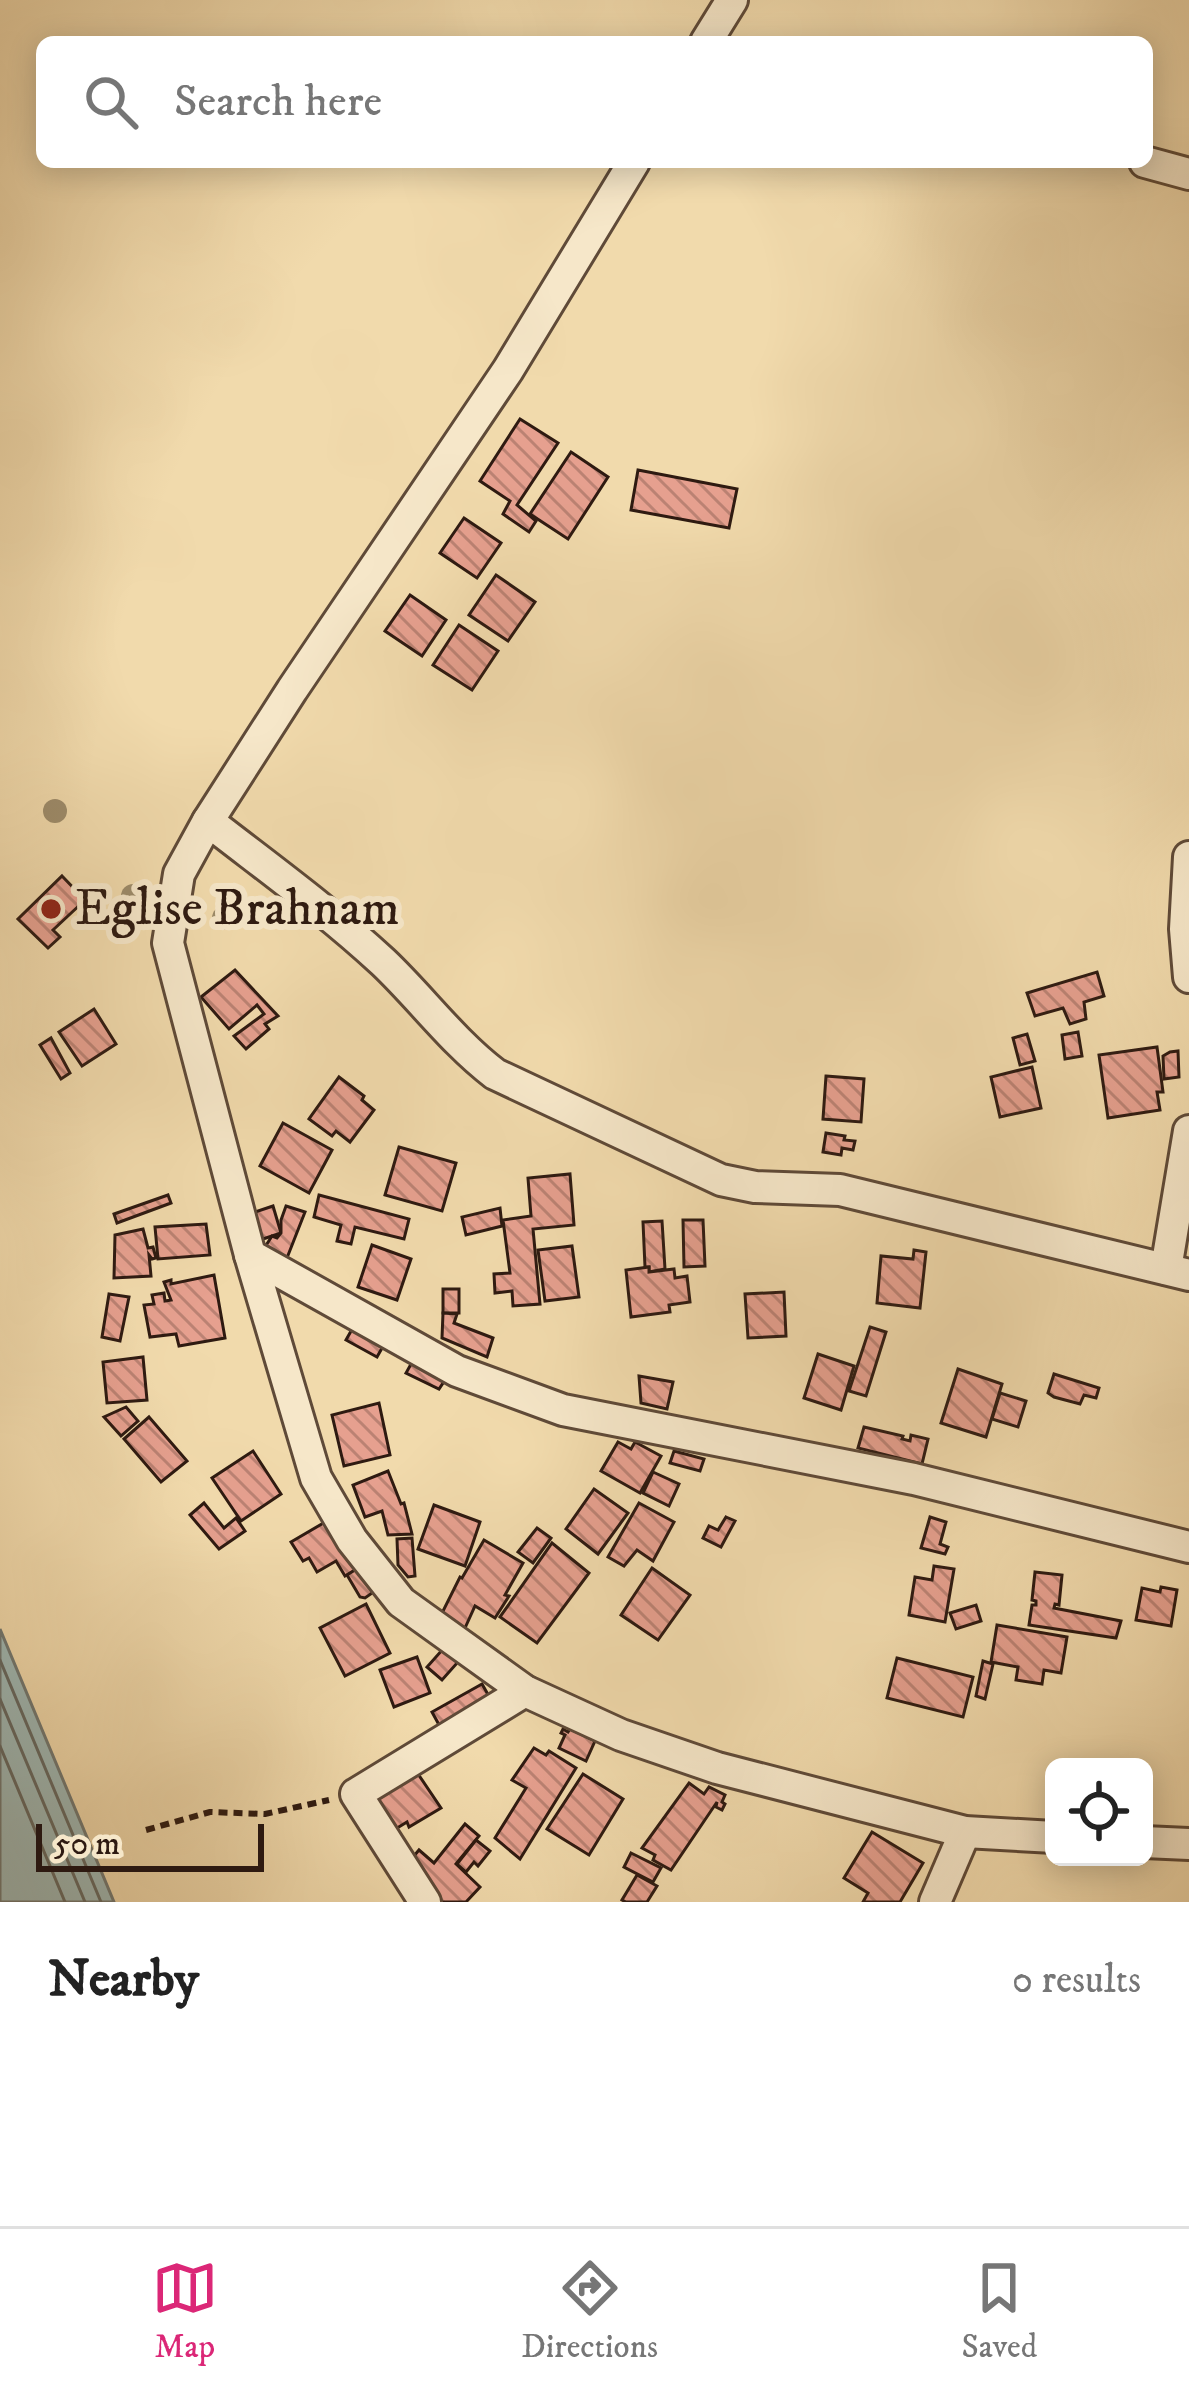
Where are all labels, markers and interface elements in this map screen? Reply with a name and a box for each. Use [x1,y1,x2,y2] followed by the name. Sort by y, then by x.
[36,36,1153,168] search box
[78,69,144,135] icon: search
[174,74,382,130] text: Search here
[75,877,400,941] place label: Eglise Brahnam
[38,896,64,922] marker: Eglise Brahnam
[1045,1758,1153,1866] map controls
[1045,1758,1153,1866] button: locate
[36,1818,264,1871] scale bar
[54,1824,120,1865] text: 50 m
[48,1948,199,2012] text: Nearby
[1012,1956,1141,2005] text: 0 results
[152,2255,218,2368] tab: Map
[521,2255,658,2368] tab: Directions
[961,2255,1037,2368] tab: Saved

